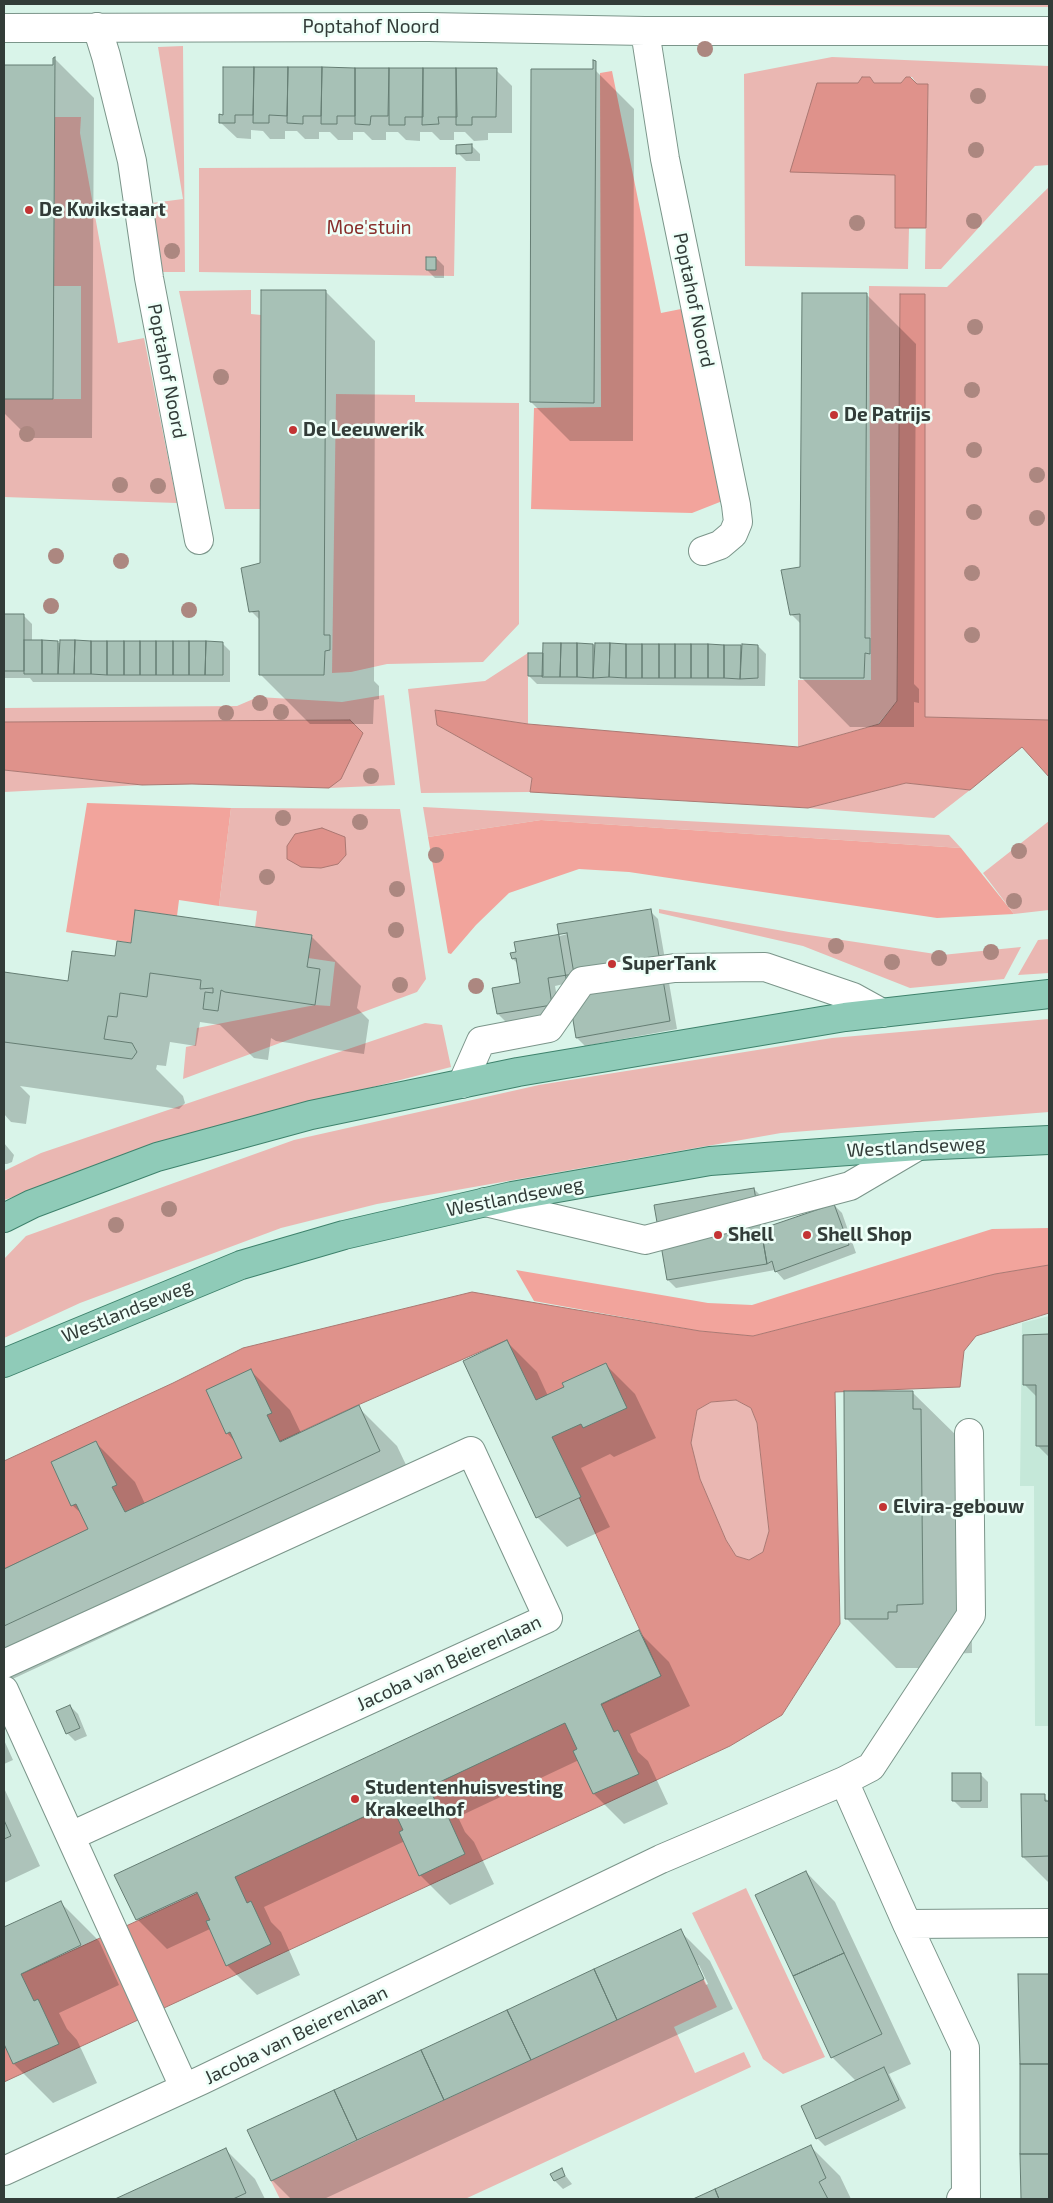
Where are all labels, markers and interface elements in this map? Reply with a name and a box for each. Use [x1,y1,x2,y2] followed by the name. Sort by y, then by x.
[302,16,440,38] street label: Poptahof Noord
[39,199,166,221] place label: De Kwikstaart
[23,204,35,216] marker: De Kwikstaart
[327,217,411,239] park label: Moe'stuin
[669,231,719,369] street label: Poptahof Noord
[143,302,191,440] street label: Poptahof Noord
[844,404,931,426] place label: De Patrijs
[828,409,840,421] marker: De Patrijs
[303,419,424,441] place label: De Leeuwerik
[287,424,299,436] marker: De Leeuwerik
[622,953,716,975] place label: SuperTank
[606,958,618,970] marker: SuperTank
[846,1132,986,1162] street label: Westlandseweg
[445,1173,585,1221] street label: Westlandseweg
[728,1224,774,1246] place label: Shell
[817,1224,912,1246] place label: Shell Shop
[712,1229,724,1241] marker: Shell
[801,1229,813,1241] marker: Shell Shop
[58,1274,196,1348] street label: Westlandseweg
[893,1496,1024,1518] place label: Elvira-gebouw
[877,1501,889,1513] marker: Elvira-gebouw
[353,1610,545,1716] street label: Jacoba van Beierenlaan
[365,1777,563,1821] place label: Studentenhuisvesting Krakeelhof
[349,1793,361,1805] marker: Studentenhuisvesting Krakeelhof
[201,1981,391,2089] street label: Jacoba van Beierenlaan

